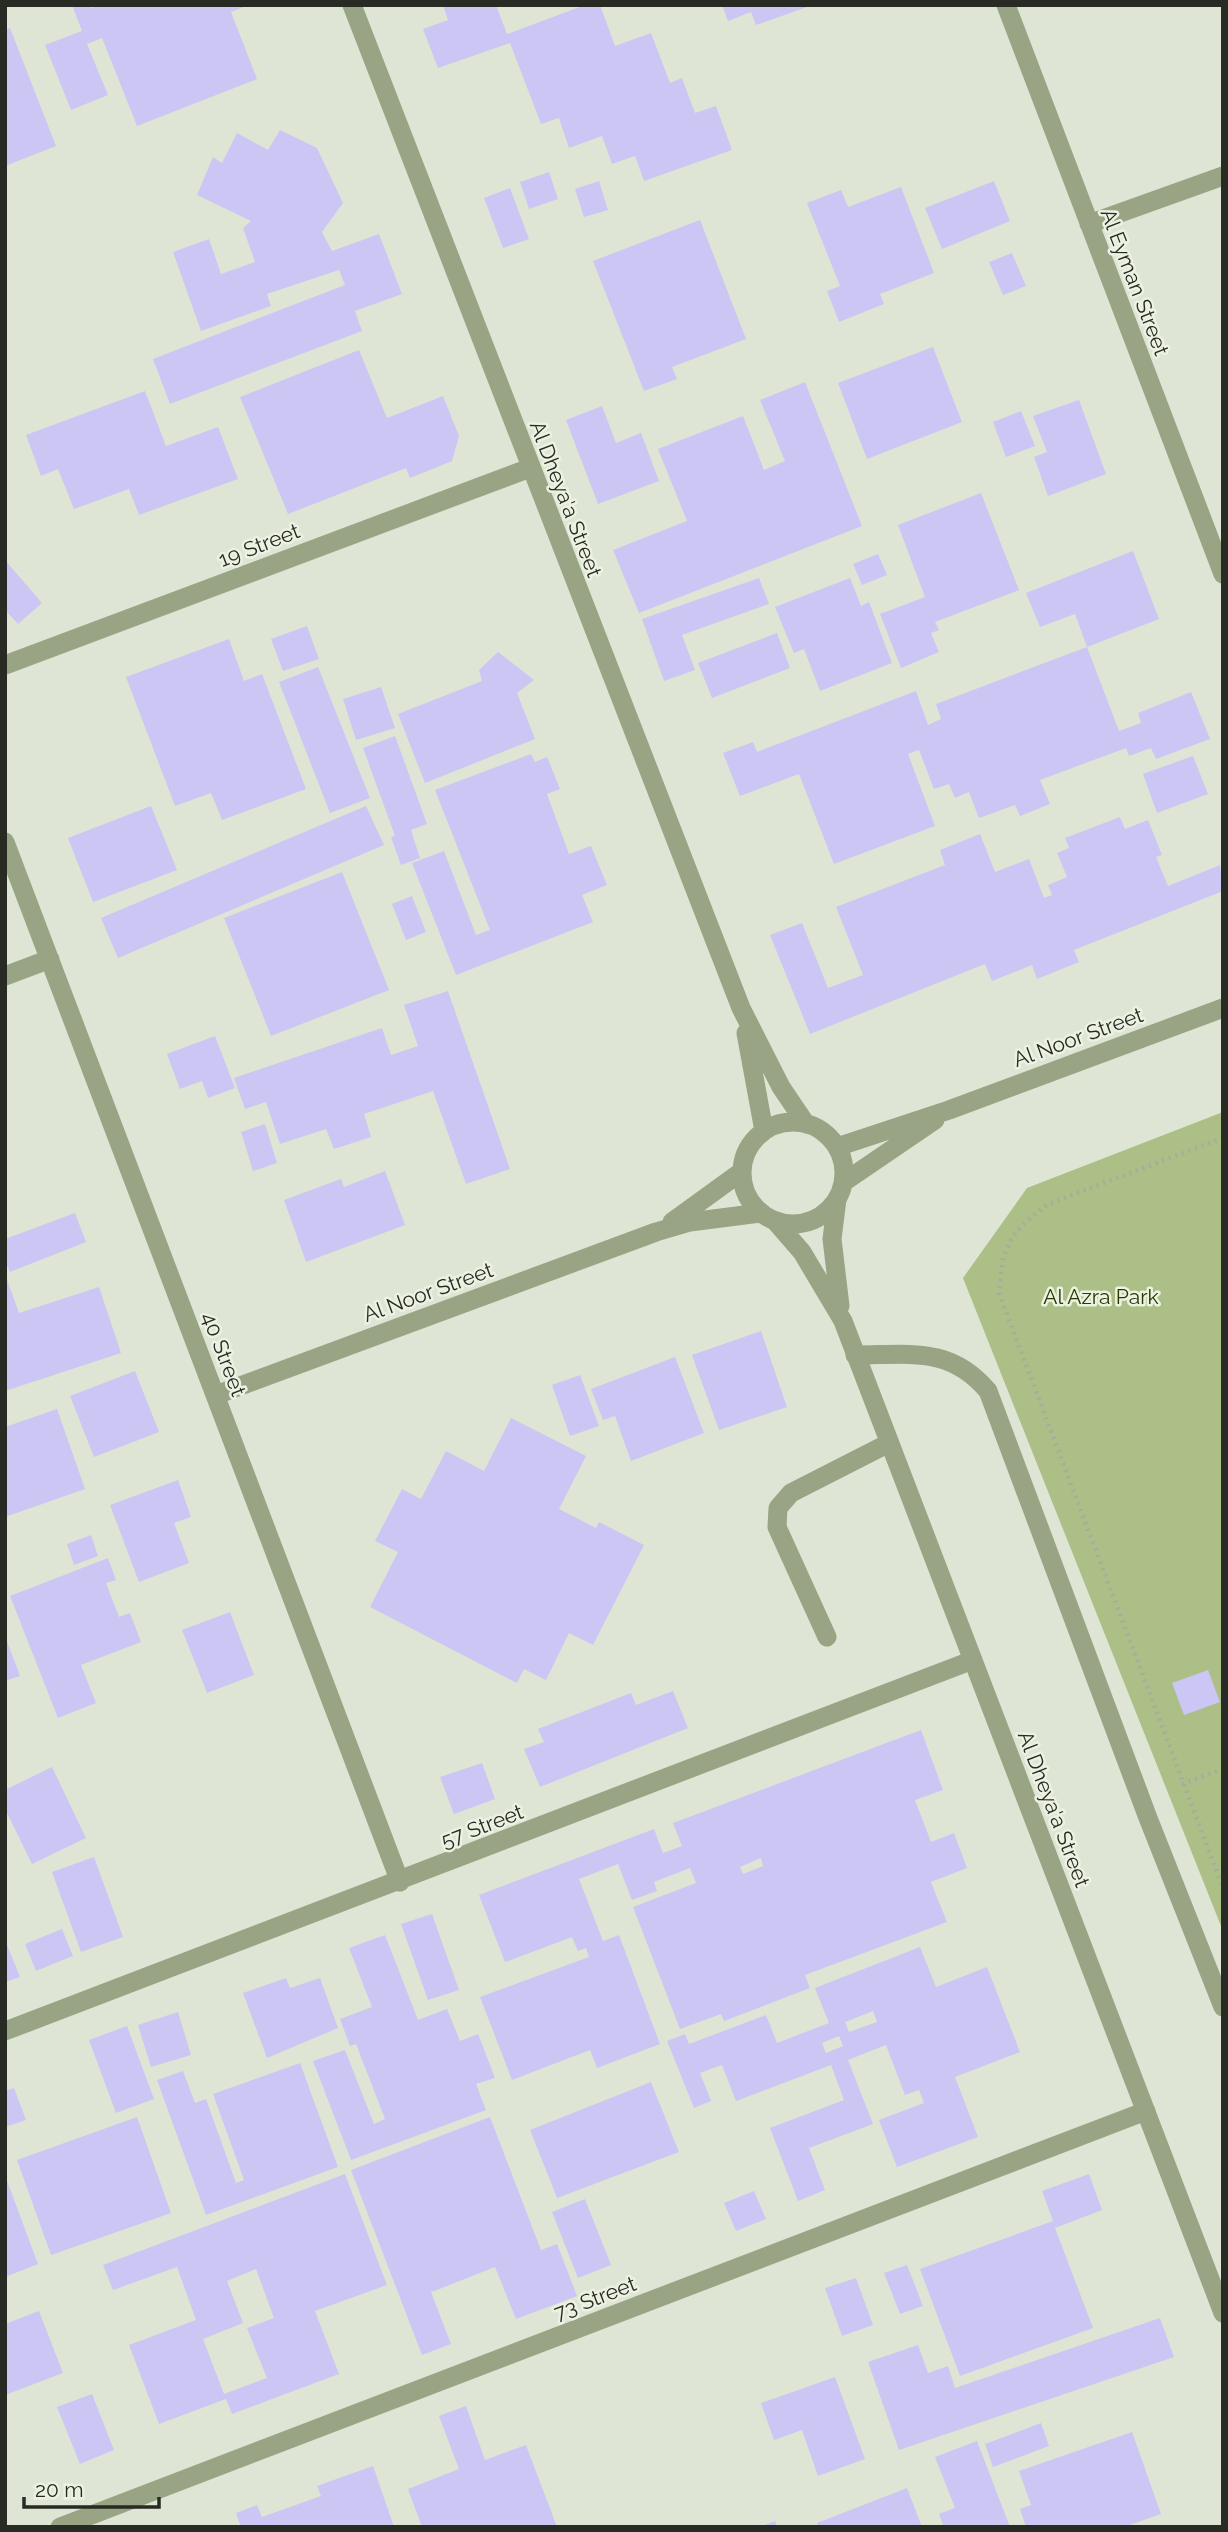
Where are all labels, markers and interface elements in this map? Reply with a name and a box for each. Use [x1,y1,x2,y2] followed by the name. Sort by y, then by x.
[1096,205,1174,359] street label: Al Eyman Street
[525,417,607,581] street label: Al Dheya'a Street
[215,518,303,572] street label: 19 Street
[1010,1002,1146,1072] street label: Al Noor Street
[360,1257,496,1327] street label: Al Noor Street
[1043,1284,1159,1309] park label: Al Azra Park
[197,1308,251,1400] street label: 40 Street
[1013,1727,1095,1891] street label: Al Dheya'a Street
[437,1799,527,1853] street label: 57 Street
[550,2271,640,2325] street label: 73 Street
[24,2466,159,2510] scale bar
[35,2477,83,2502] text: 20 m

